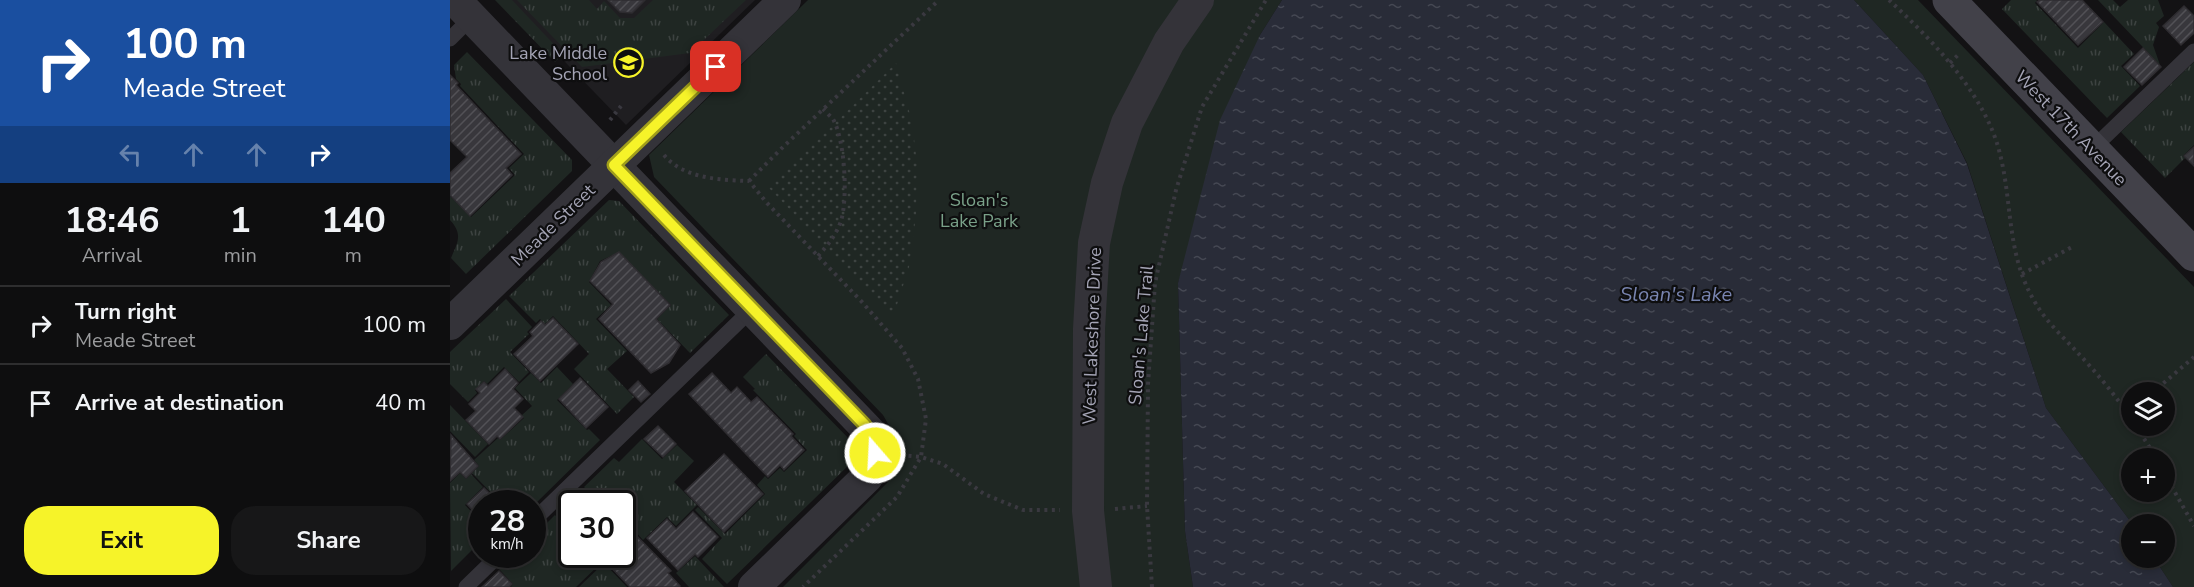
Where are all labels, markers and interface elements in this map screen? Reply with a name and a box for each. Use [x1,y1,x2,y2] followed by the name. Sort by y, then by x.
[123,16,247,73] text: 100 m
[24,24,102,102] icon: right
[509,41,608,86] place label: Lake Middle School
[690,41,741,92] pin
[612,47,644,79] school or university icon: Lake Middle School
[699,50,732,83] icon: arrive
[2010,65,2132,191] street label: West 17th Avenue
[123,70,285,107] text: Meade Street
[114,138,147,171] icon: left
[177,138,210,171] icon: ahead
[240,138,273,171] icon: ahead
[303,138,336,171] icon: right
[506,178,601,271] street label: Meade Street
[940,188,1019,233] park label: Sloan's Lake Park
[64,196,160,245] text: 18:46
[229,196,251,245] text: 1
[321,196,386,245] text: 140
[82,242,142,269] text: Arrival
[224,242,257,269] text: min
[345,242,362,269] text: m
[1077,247,1107,425] street label: West Lakeshore Drive
[1123,263,1159,406] street label: Sloan's Lake Trail
[1620,281,1732,308] water label: Sloan's Lake
[75,297,176,327] text: Turn right
[24,309,57,342] icon: right
[362,310,426,340] text: 100 m
[75,327,195,354] text: Meade Street
[2121,382,2175,568] map controls
[2121,382,2175,436] button: layers
[24,387,57,420] icon: arrive
[75,388,284,418] text: Arrive at destination
[375,388,426,418] text: 40 m
[843,421,907,485] position arrow
[2121,448,2175,502] button: +
[558,490,636,568] speed limit sign: 30
[489,501,525,542] text: 28
[24,506,219,575] button: Exit
[231,506,426,575] button: Share
[2121,514,2175,568] button: −
[490,534,524,554] text: km/h

